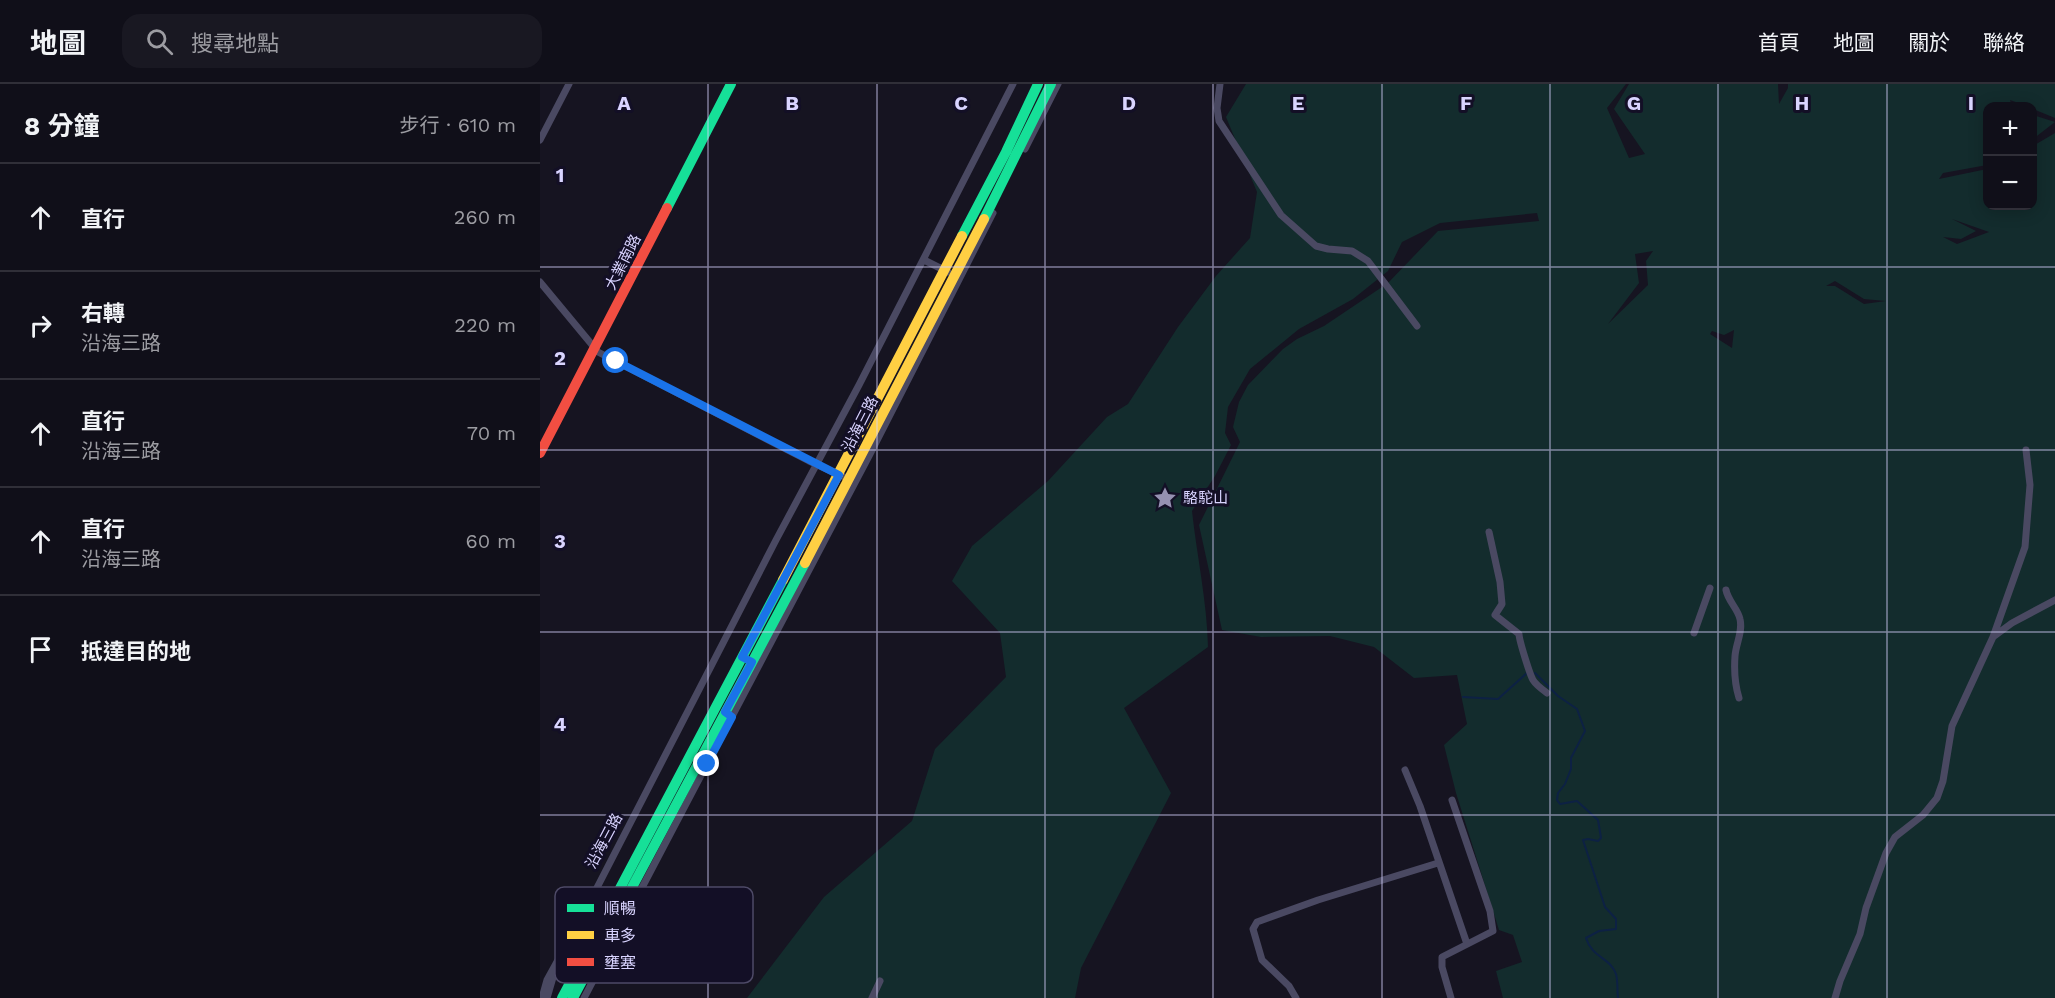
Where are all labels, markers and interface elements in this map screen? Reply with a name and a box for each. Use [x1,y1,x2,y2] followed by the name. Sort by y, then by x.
[122,14,542,68] search box
[143,25,176,58] icon: search
[30,27,86,60] text: 地圖
[1758,30,1800,55] text: 首頁
[1833,30,1875,55] text: 地圖
[1908,30,1950,55] text: 關於
[1983,30,2025,55] text: 聯絡
[191,31,279,56] text: 搜尋地點
[617,91,631,115] text: A
[785,91,799,115] text: B
[954,91,968,115] text: C
[1122,91,1136,115] text: D
[1292,91,1304,115] text: E
[1460,91,1472,115] text: F
[1627,91,1641,115] text: G
[1795,91,1809,115] text: H
[1968,91,1974,115] text: I
[1983,102,2037,210] map controls
[1983,102,2037,156] button: +
[24,111,100,141] text: 8 分鐘
[400,113,516,137] text: 步行 · 610 m
[1983,156,2037,210] button: −
[556,163,564,187] text: 1
[24,201,57,234] icon: ahead
[454,205,516,229] text: 260 m
[81,207,125,232] text: 直行
[601,231,645,293] street label: 大業南路
[81,301,125,326] text: 右轉
[24,309,57,342] icon: right
[454,313,516,337] text: 220 m
[81,331,161,355] text: 沿海三路
[554,346,566,370] text: 2
[602,347,628,373] route start
[838,393,882,455] street label: 沿海三路
[81,409,125,434] text: 直行
[24,417,57,450] icon: ahead
[467,421,516,445] text: 70 m
[81,439,161,463] text: 沿海三路
[1152,485,1178,511] place icon: 駱駝山
[1183,489,1228,507] place label: 駱駝山
[81,517,125,542] text: 直行
[24,525,57,558] icon: ahead
[466,529,516,553] text: 60 m
[554,529,566,553] text: 3
[81,547,161,571] text: 沿海三路
[24,633,57,666] icon: arrive
[81,639,191,664] text: 抵達目的地
[554,712,567,736] text: 4
[693,750,719,776] route end
[582,810,626,872] street label: 沿海三路
[555,887,753,983] legend
[604,899,636,918] text: 順暢
[604,926,636,945] text: 車多
[604,953,636,972] text: 壅塞

